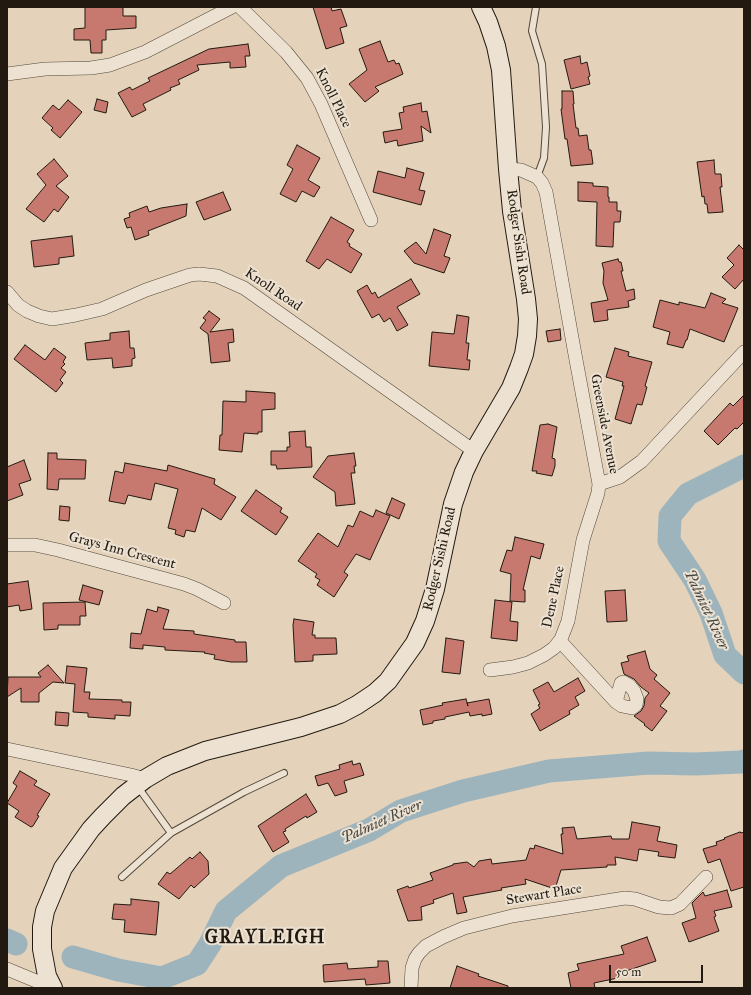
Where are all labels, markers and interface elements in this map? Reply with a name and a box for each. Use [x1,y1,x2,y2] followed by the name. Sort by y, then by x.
[311,65,355,131] street label: Knoll Place
[502,188,534,296] street label: Rodger Sishi Road
[241,265,305,315] street label: Knoll Road
[586,373,622,475] street label: Greenside Avenue
[420,505,460,613] street label: Rodger Sishi Road
[67,529,177,573] street label: Grays Inn Crescent
[539,565,569,629] street label: Dene Place
[680,567,732,653] water label: Palmiet River
[339,796,425,848] water label: Palmiet River
[505,881,583,909] street label: Stewart Place
[205,928,325,950] district label: GRAYLEIGH
[611,957,705,983] scale bar
[616,965,641,979] text: 50 m

